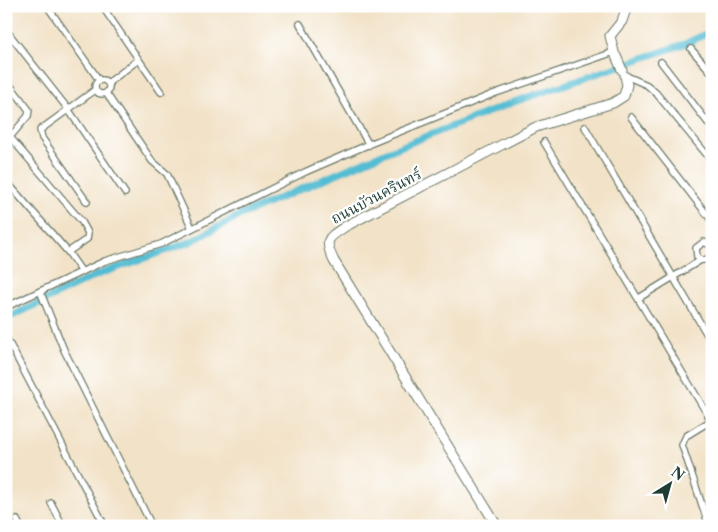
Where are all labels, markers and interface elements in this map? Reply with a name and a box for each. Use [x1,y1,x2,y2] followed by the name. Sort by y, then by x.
[327,164,425,228] street label: ถนนบัวนครินทร์
[646,460,696,510] north arrow
[668,463,688,484] text: N

